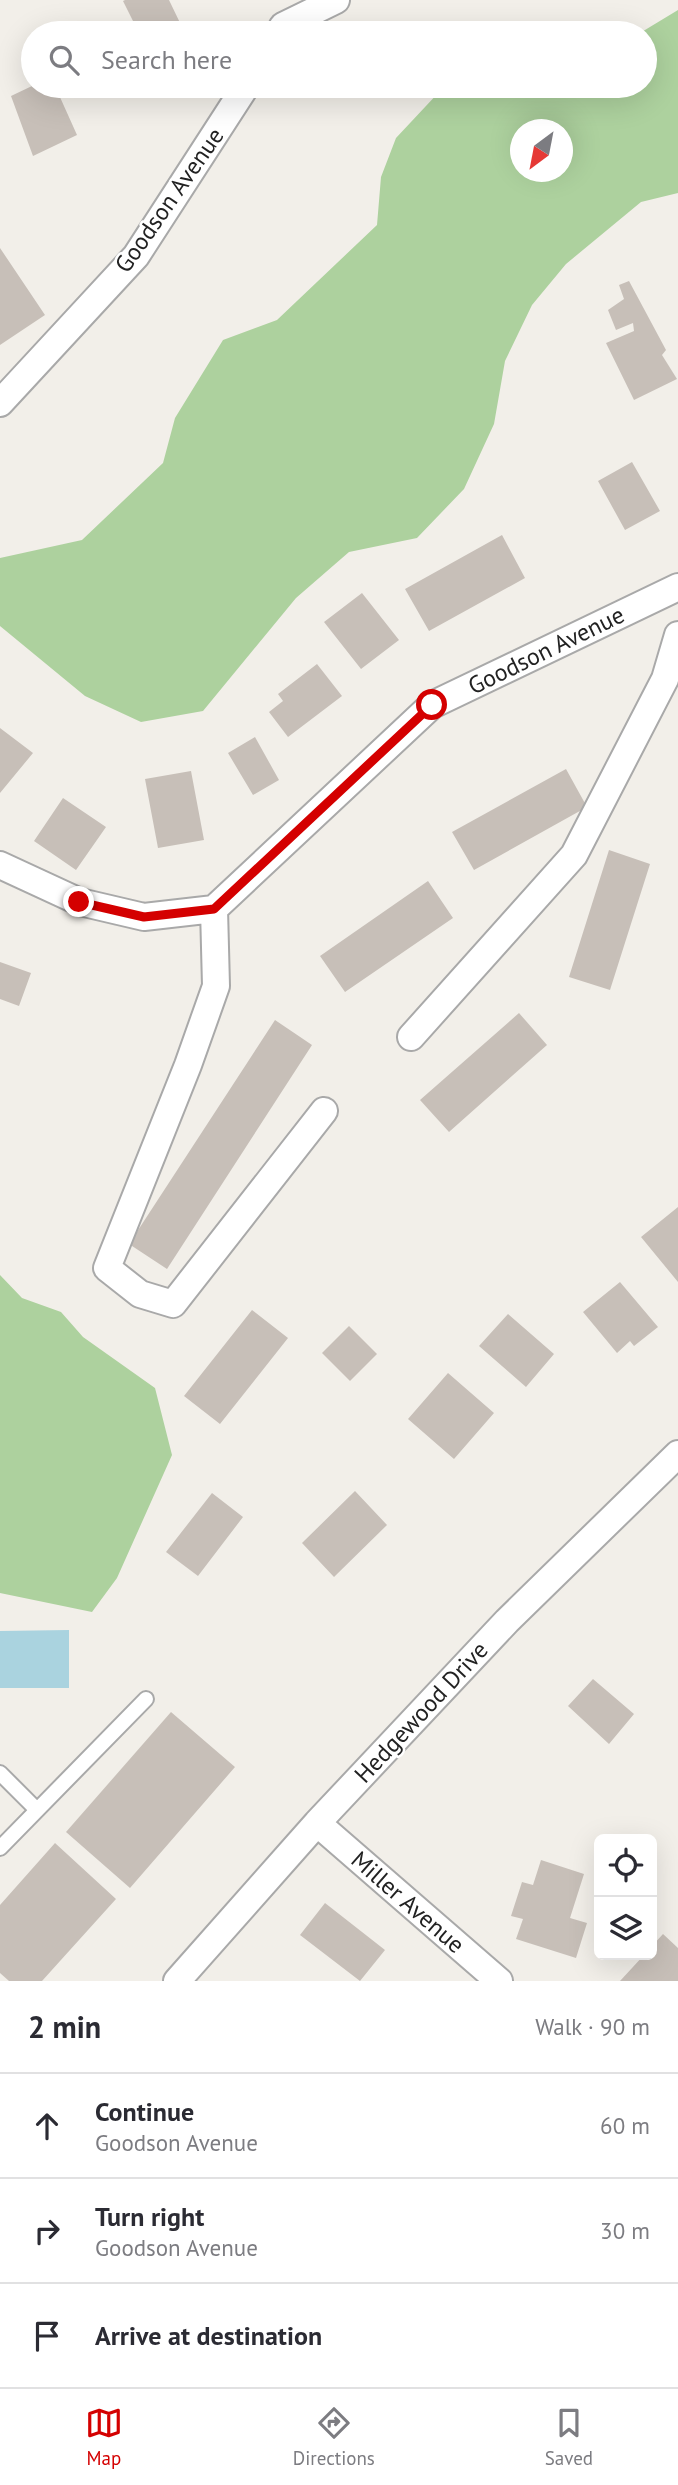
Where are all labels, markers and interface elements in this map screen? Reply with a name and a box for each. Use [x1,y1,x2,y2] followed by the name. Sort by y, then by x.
[21,21,657,98] search box
[45,41,83,79] icon: search
[101,43,232,76] text: Search here
[510,119,573,182] north arrow
[108,121,230,279] street label: Goodson Avenue
[463,599,629,701] street label: Goodson Avenue
[416,689,447,720] route start
[63,886,94,917] route end
[348,1635,494,1789] street label: Hedgewood Drive
[594,1834,657,1960] map controls
[594,1834,657,1897] button: locate
[345,1844,471,1960] street label: Miller Avenue
[594,1897,657,1960] button: layers
[28,2007,101,2046] text: 2 min
[535,2012,650,2041] text: Walk · 90 m
[95,2095,194,2128] text: Continue
[28,2107,66,2145] icon: ahead
[600,2111,650,2140] text: 60 m
[95,2128,258,2157] text: Goodson Avenue
[95,2200,204,2233] text: Turn right
[28,2212,66,2250] icon: right
[600,2216,650,2245] text: 30 m
[95,2233,258,2262] text: Goodson Avenue
[28,2317,66,2355] icon: arrive
[95,2319,322,2352] text: Arrive at destination
[85,2404,123,2470] tab: Map
[293,2404,375,2470] tab: Directions
[545,2404,593,2470] tab: Saved

